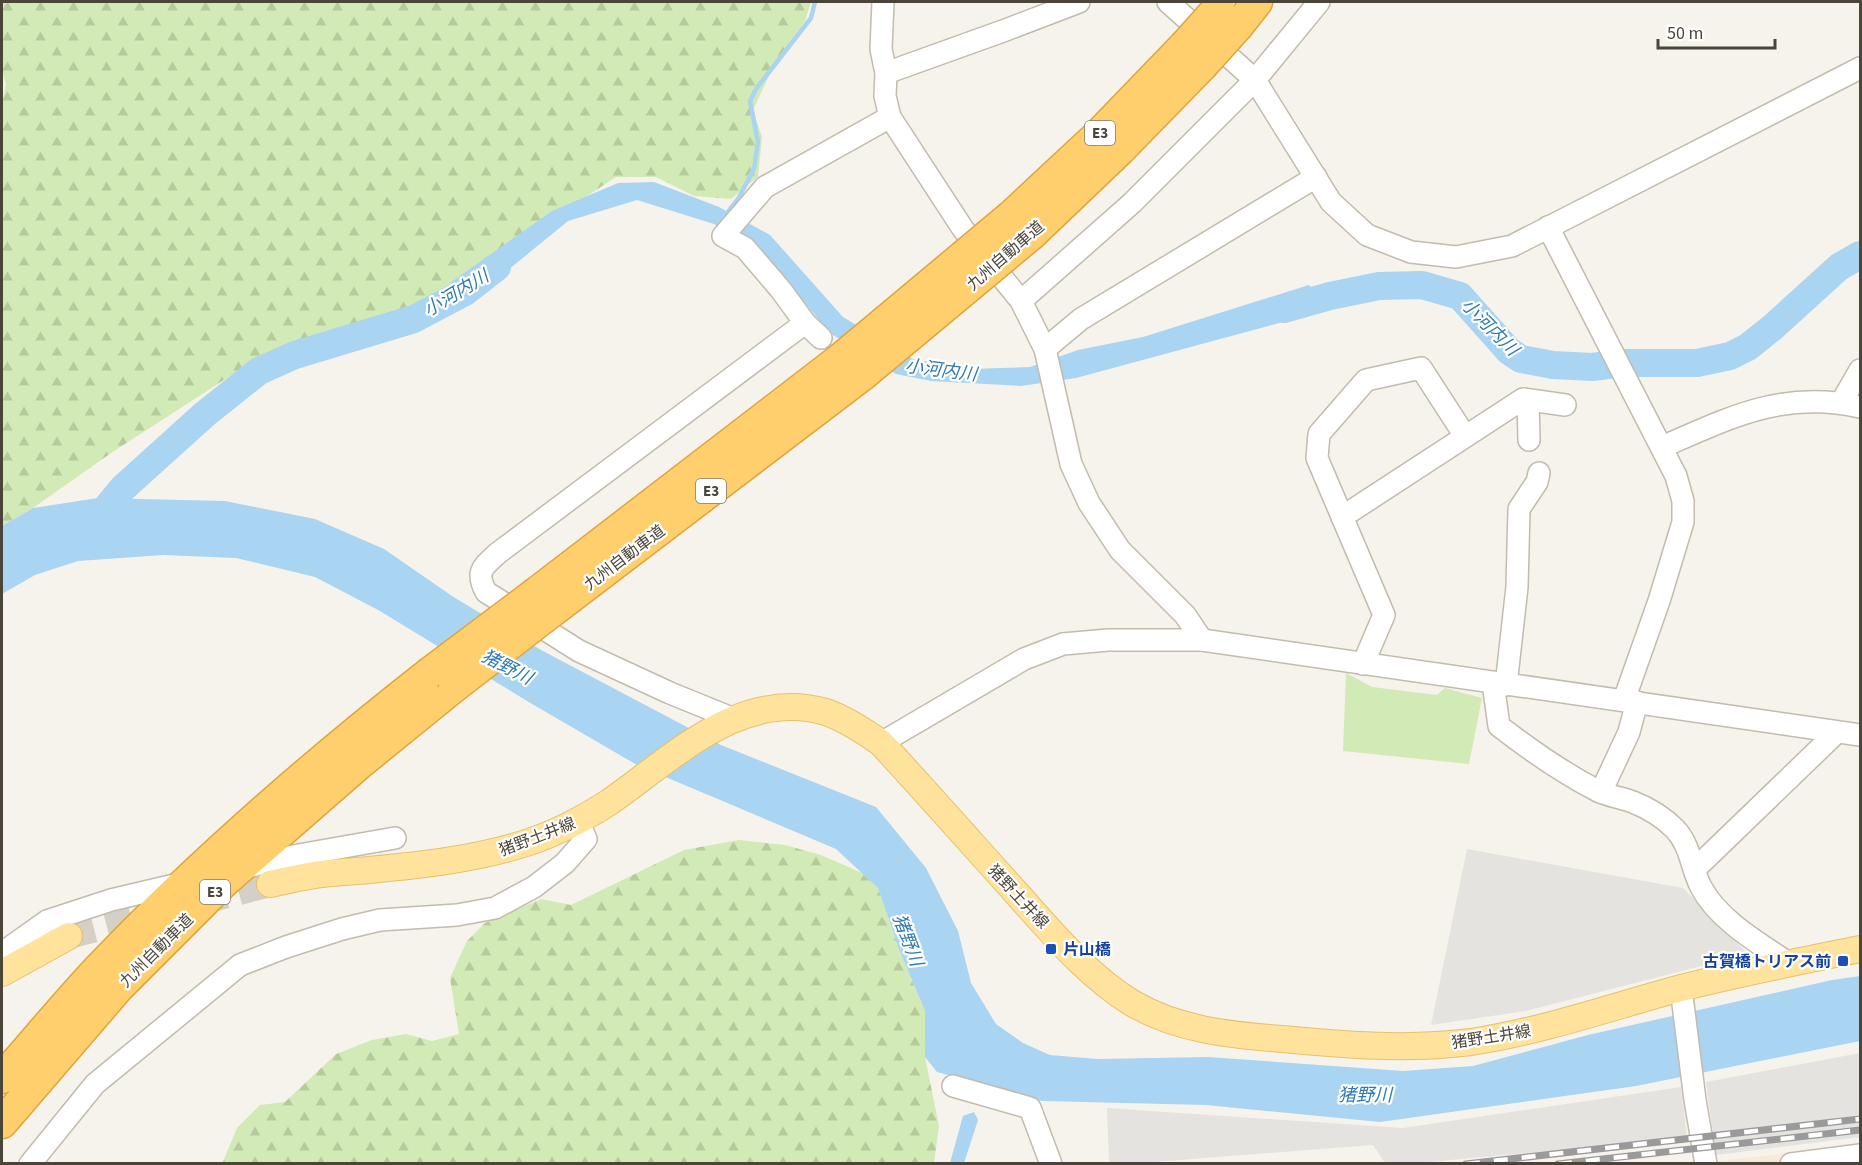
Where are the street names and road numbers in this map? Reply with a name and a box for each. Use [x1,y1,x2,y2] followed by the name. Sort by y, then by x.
[1085,121,1115,145] road number: E3
[962,216,1049,296] street label: 九州自動車道
[696,479,726,503] road number: E3
[580,520,670,595] street label: 九州自動車道
[496,812,579,862] street label: 猪野土井線
[983,860,1054,933] street label: 猪野土井線
[200,880,230,904] road number: E3
[115,909,198,992] street label: 九州自動車道
[1450,1020,1532,1054] street label: 猪野土井線

